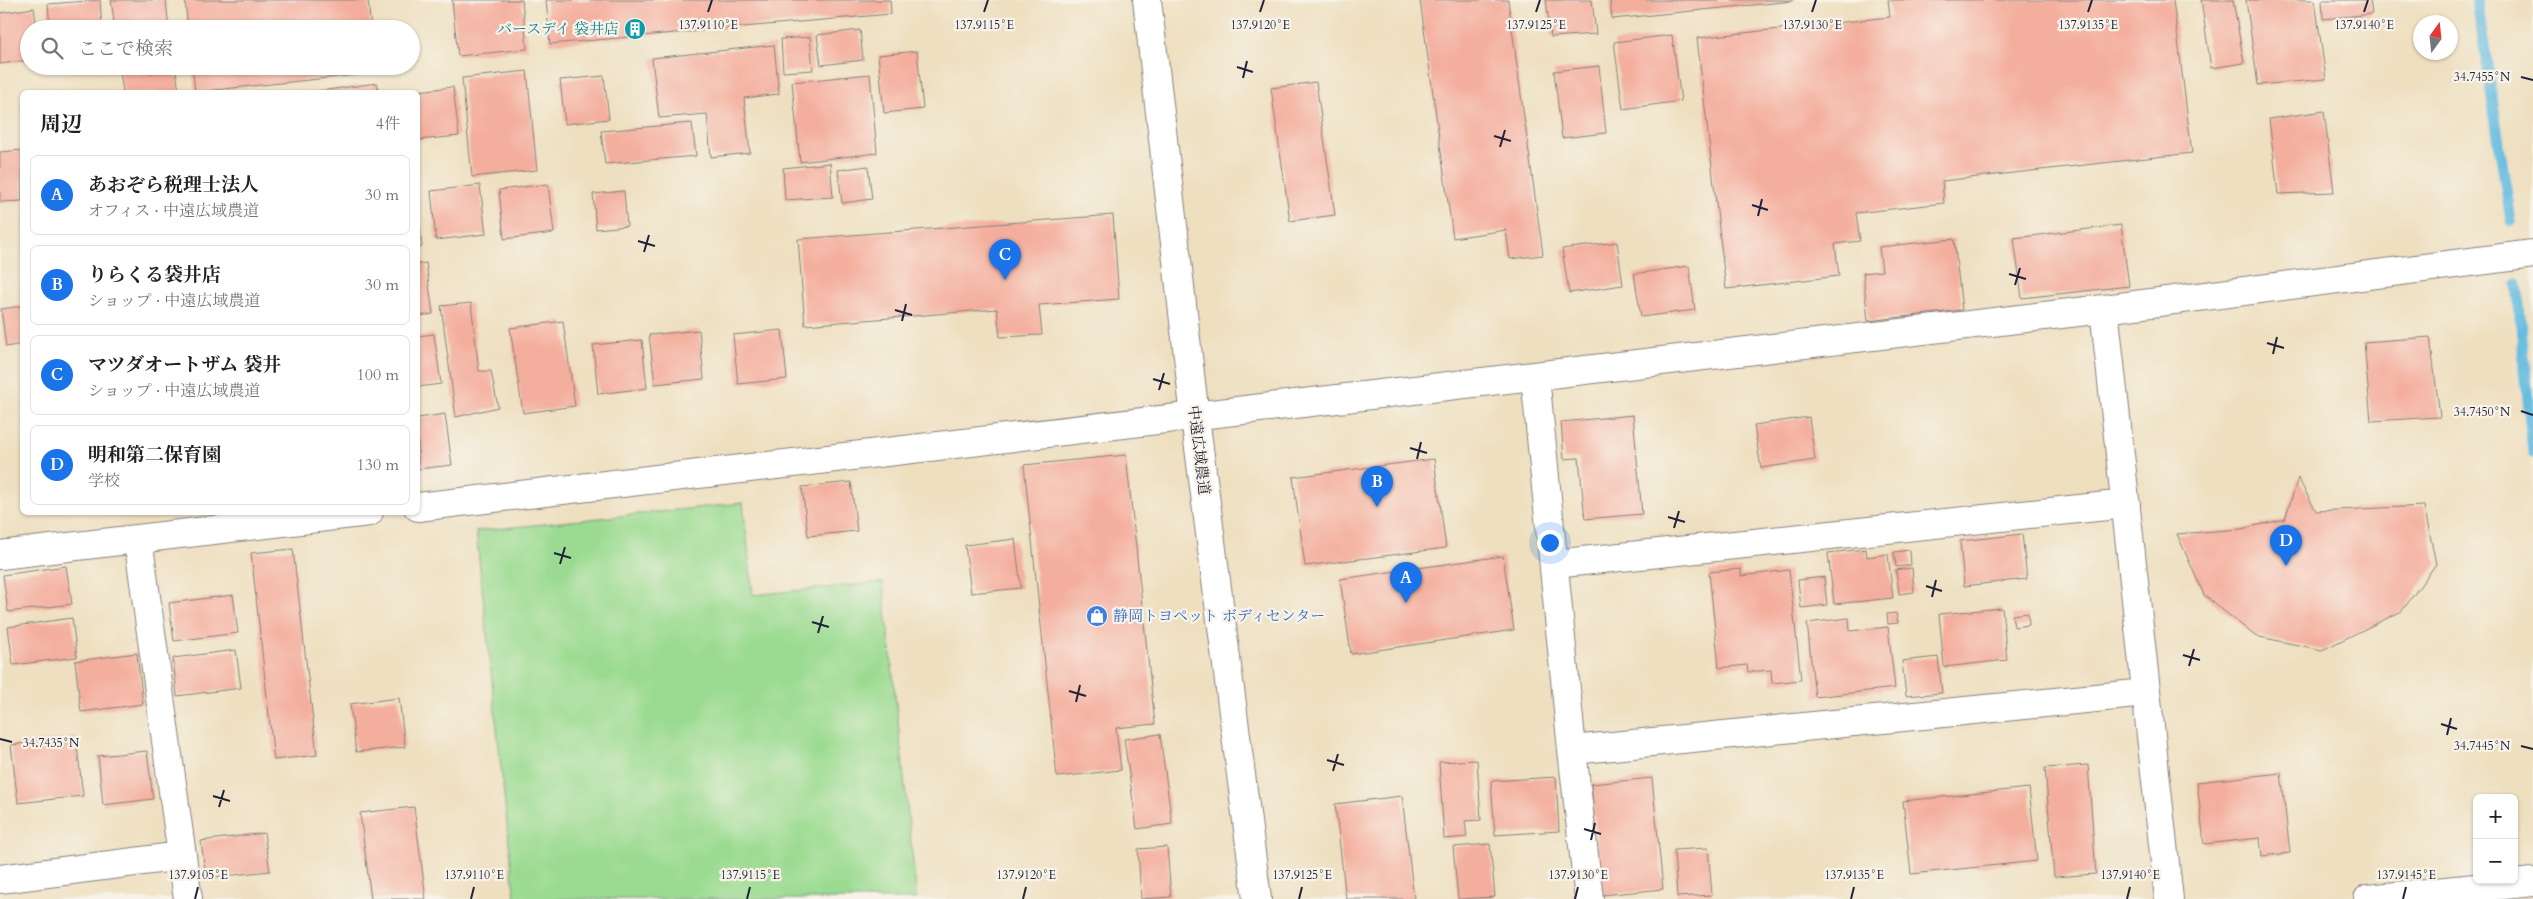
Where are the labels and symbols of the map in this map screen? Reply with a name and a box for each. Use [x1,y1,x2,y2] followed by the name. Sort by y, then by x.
[2413,15,2458,60] north arrow
[623,17,647,41] building icon: バースデイ 袋井店
[678,17,738,33] text: 137.9110°E
[954,17,1014,33] text: 137.9115°E
[1230,17,1290,33] text: 137.9120°E
[1506,17,1566,33] text: 137.9125°E
[1782,17,1842,33] text: 137.9130°E
[2058,17,2118,33] text: 137.9135°E
[2334,17,2394,33] text: 137.9140°E
[497,19,619,39] place label: バースデイ 袋井店
[2454,69,2511,85] text: 34.7455°N
[989,239,1021,280] pin: C
[1184,404,1214,496] street label: 中遠広域農道
[2454,404,2511,420] text: 34.7450°N
[1361,466,1393,507] pin: B
[2270,525,2302,566] pin: D
[1537,530,1563,556] your location
[1390,562,1422,603] pin: A
[1085,604,1109,628] shop icon: 静岡トヨペット ボディセンター
[1113,606,1325,626] place label: 静岡トヨペット ボディセンター
[23,735,80,751] text: 34.7435°N
[2454,738,2511,754] text: 34.7445°N
[168,867,228,883] text: 137.9105°E
[444,867,504,883] text: 137.9110°E
[720,867,780,883] text: 137.9115°E
[996,867,1056,883] text: 137.9120°E
[1272,867,1332,883] text: 137.9125°E
[1548,867,1608,883] text: 137.9130°E
[1824,867,1884,883] text: 137.9135°E
[2100,867,2160,883] text: 137.9140°E
[2376,867,2436,883] text: 137.9145°E

